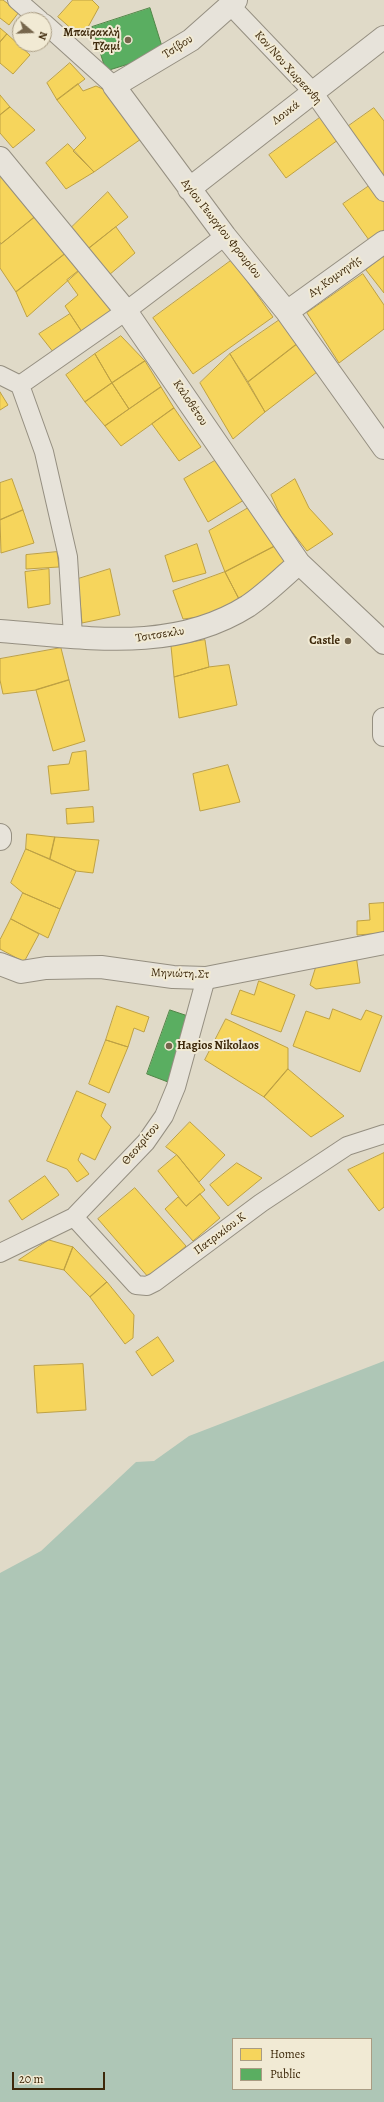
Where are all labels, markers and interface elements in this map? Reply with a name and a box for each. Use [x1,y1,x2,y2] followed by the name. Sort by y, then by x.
[12,12,52,52] north arrow
[63,26,120,54] place label: Μπαϊρακλή Τζαμί
[251,28,325,108] street label: Κον/Νου Χωρεανθη
[34,30,51,42] text: N
[160,32,196,62] street label: Τσίβου
[123,35,133,45] marker: Μπαϊρακλή Τζαμί
[269,98,303,128] street label: Λουκά
[178,176,264,282] street label: Αγίου Γεωργίου Φρουρίου
[306,253,364,301] street label: Αγ.Κομνηνής
[169,377,211,429] street label: Καλοθέτου
[135,624,185,646] street label: Τσιτσεκλυ
[309,634,340,648] place label: Castle
[343,636,353,646] marker: Castle
[151,966,209,982] street label: Μηνιώτη.Στ
[177,1039,259,1053] place label: Hagios Nikolaos
[164,1041,174,1051] marker: Hagios Nikolaos
[119,1120,163,1168] street label: Θεοκρίτου
[191,1210,249,1258] street label: Πατρικίου.Κ
[232,2038,372,2090] legend
[270,2046,305,2062] text: Homes
[14,2064,107,2090] scale bar
[270,2066,301,2082] text: Public
[19,2071,43,2087] text: 20 m

